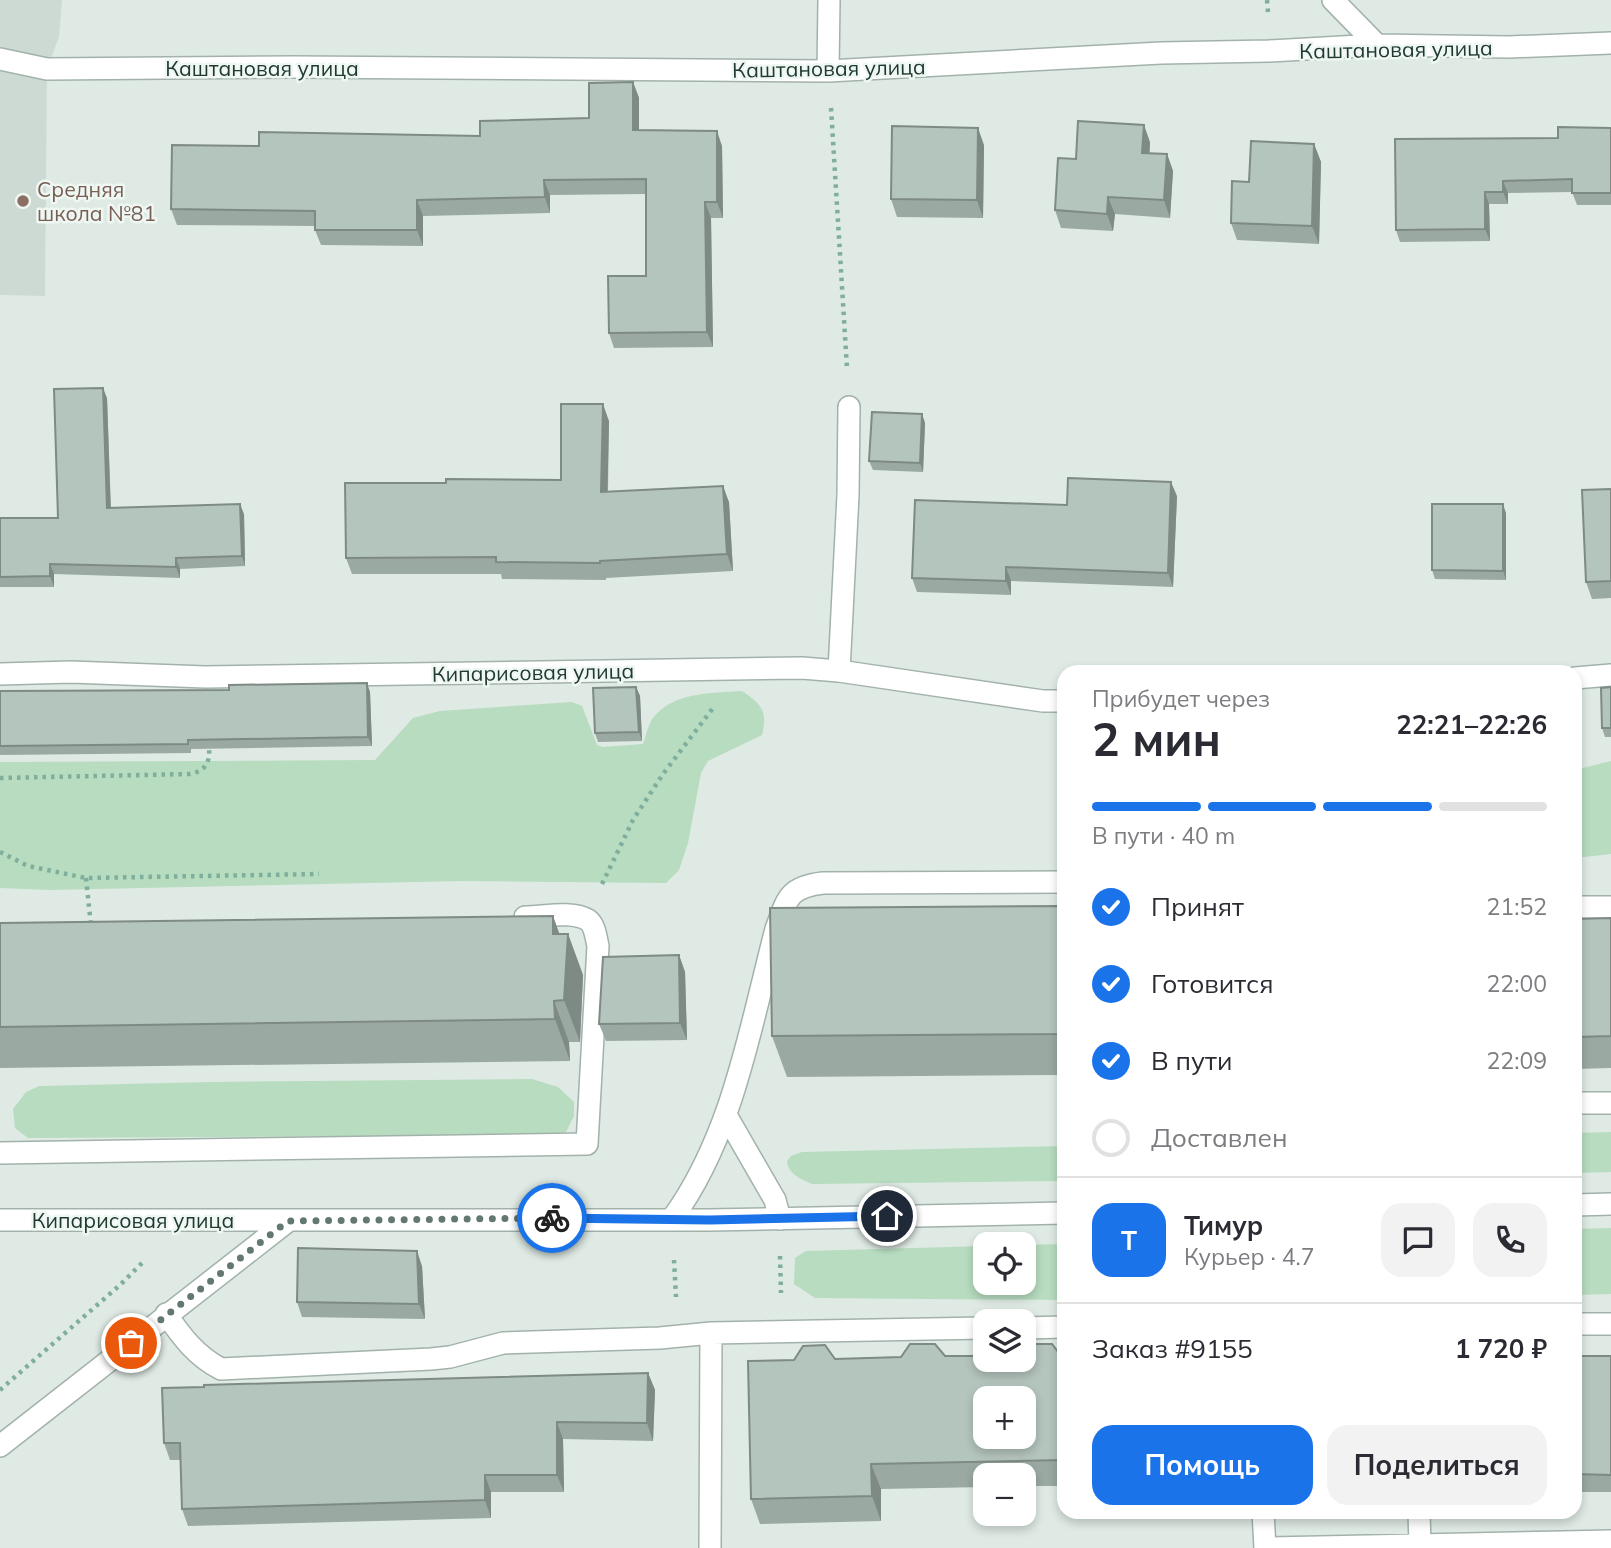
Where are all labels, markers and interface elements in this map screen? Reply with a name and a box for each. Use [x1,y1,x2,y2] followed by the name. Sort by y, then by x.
[1299,34,1493,64] street label: Каштановая улица
[732,53,926,83] street label: Каштановая улица
[165,55,359,81] street label: Каштановая улица
[37,176,156,226] place label: Средняя школа №81
[15,193,31,209] marker: Средняя школа №81
[432,657,634,687] street label: Кипарисовая улица
[1092,684,1270,713] text: Прибудет через
[1396,708,1547,741] text: 22:21–22:26
[1092,710,1221,768] text: 2 мин
[1092,821,1235,850] text: В пути · 40 m
[1092,888,1130,926] icon: check
[1151,890,1244,923] text: Принят
[1487,892,1547,921] text: 21:52
[1092,965,1130,1003] icon: check
[1151,967,1274,1000] text: Готовится
[1487,969,1547,998] text: 22:00
[1092,1042,1130,1080] icon: check
[1151,1044,1232,1077] text: В пути
[1487,1046,1547,1075] text: 22:09
[1151,1121,1288,1154] text: Доставлен
[517,1183,587,1253] courier
[857,1186,917,1246] pin
[868,1197,906,1235] icon: home
[533,1199,571,1237] icon: bike
[1381,1203,1455,1277] button: chat
[1473,1203,1547,1277] button: phone
[32,1207,234,1233] street label: Кипарисовая улица
[1184,1209,1263,1242] text: Тимур
[1121,1224,1137,1257] text: Т
[973,1232,1036,1526] map controls
[973,1232,1036,1295] button: locate
[1184,1242,1315,1271] text: Курьер · 4.7
[973,1309,1036,1372] button: layers
[101,1313,161,1373] pin
[112,1324,150,1362] icon: bag
[1092,1332,1253,1365] text: Заказ #9155
[1455,1332,1547,1365] text: 1 720 ₽
[973,1386,1036,1449] button: +
[1092,1425,1313,1505] button: Помощь
[1327,1425,1547,1505] button: Поделиться
[973,1463,1036,1526] button: −

